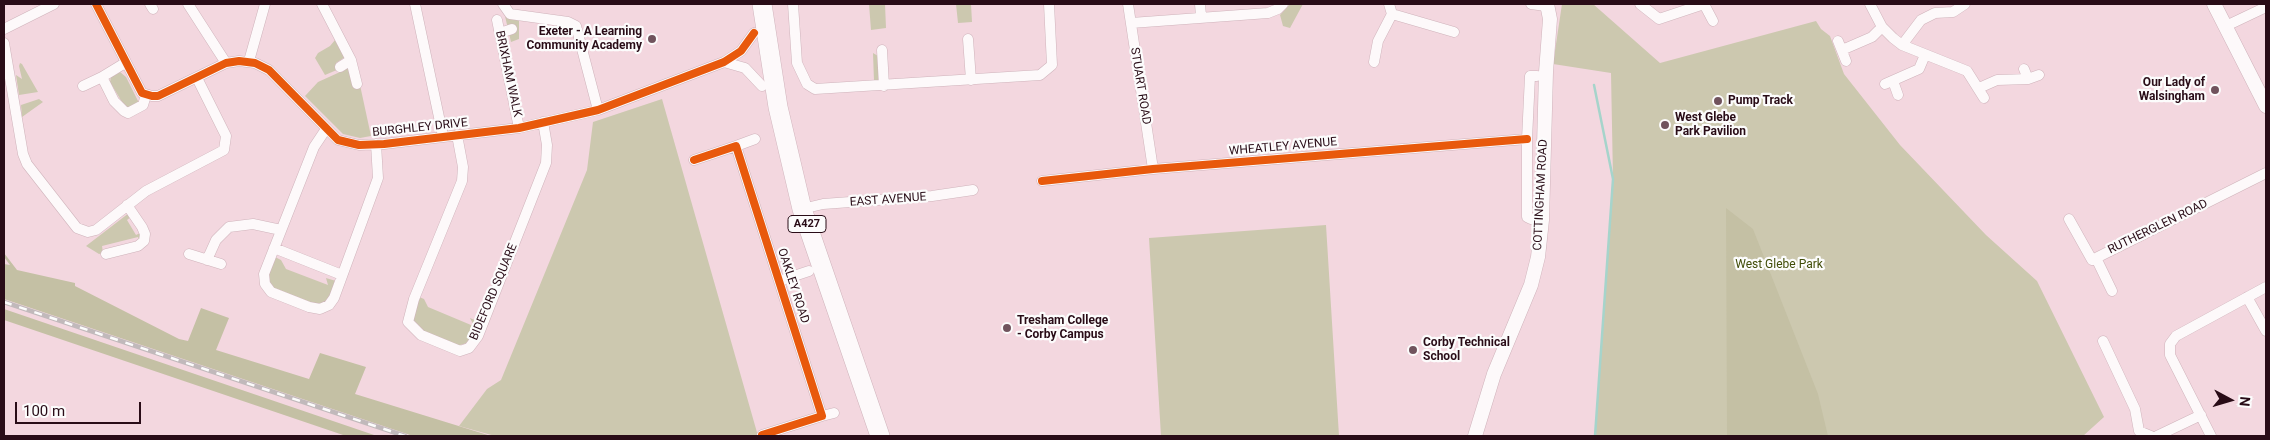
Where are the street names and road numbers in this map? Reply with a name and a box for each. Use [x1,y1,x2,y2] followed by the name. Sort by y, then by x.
[492,30,524,118] street label: BRIXHAM WALK
[1127,46,1153,126] street label: STUART ROAD
[372,116,468,140] street label: BURGHLEY DRIVE
[1228,135,1338,159] street label: WHEATLEY AVENUE
[1531,139,1551,251] street label: COTTINGHAM ROAD
[849,190,927,210] street label: EAST AVENUE
[2106,197,2210,257] street label: RUTHERGLEN ROAD
[788,215,826,232] road number: A427
[467,241,521,343] street label: BIDEFORD SQUARE
[774,247,812,325] street label: OAKLEY ROAD

